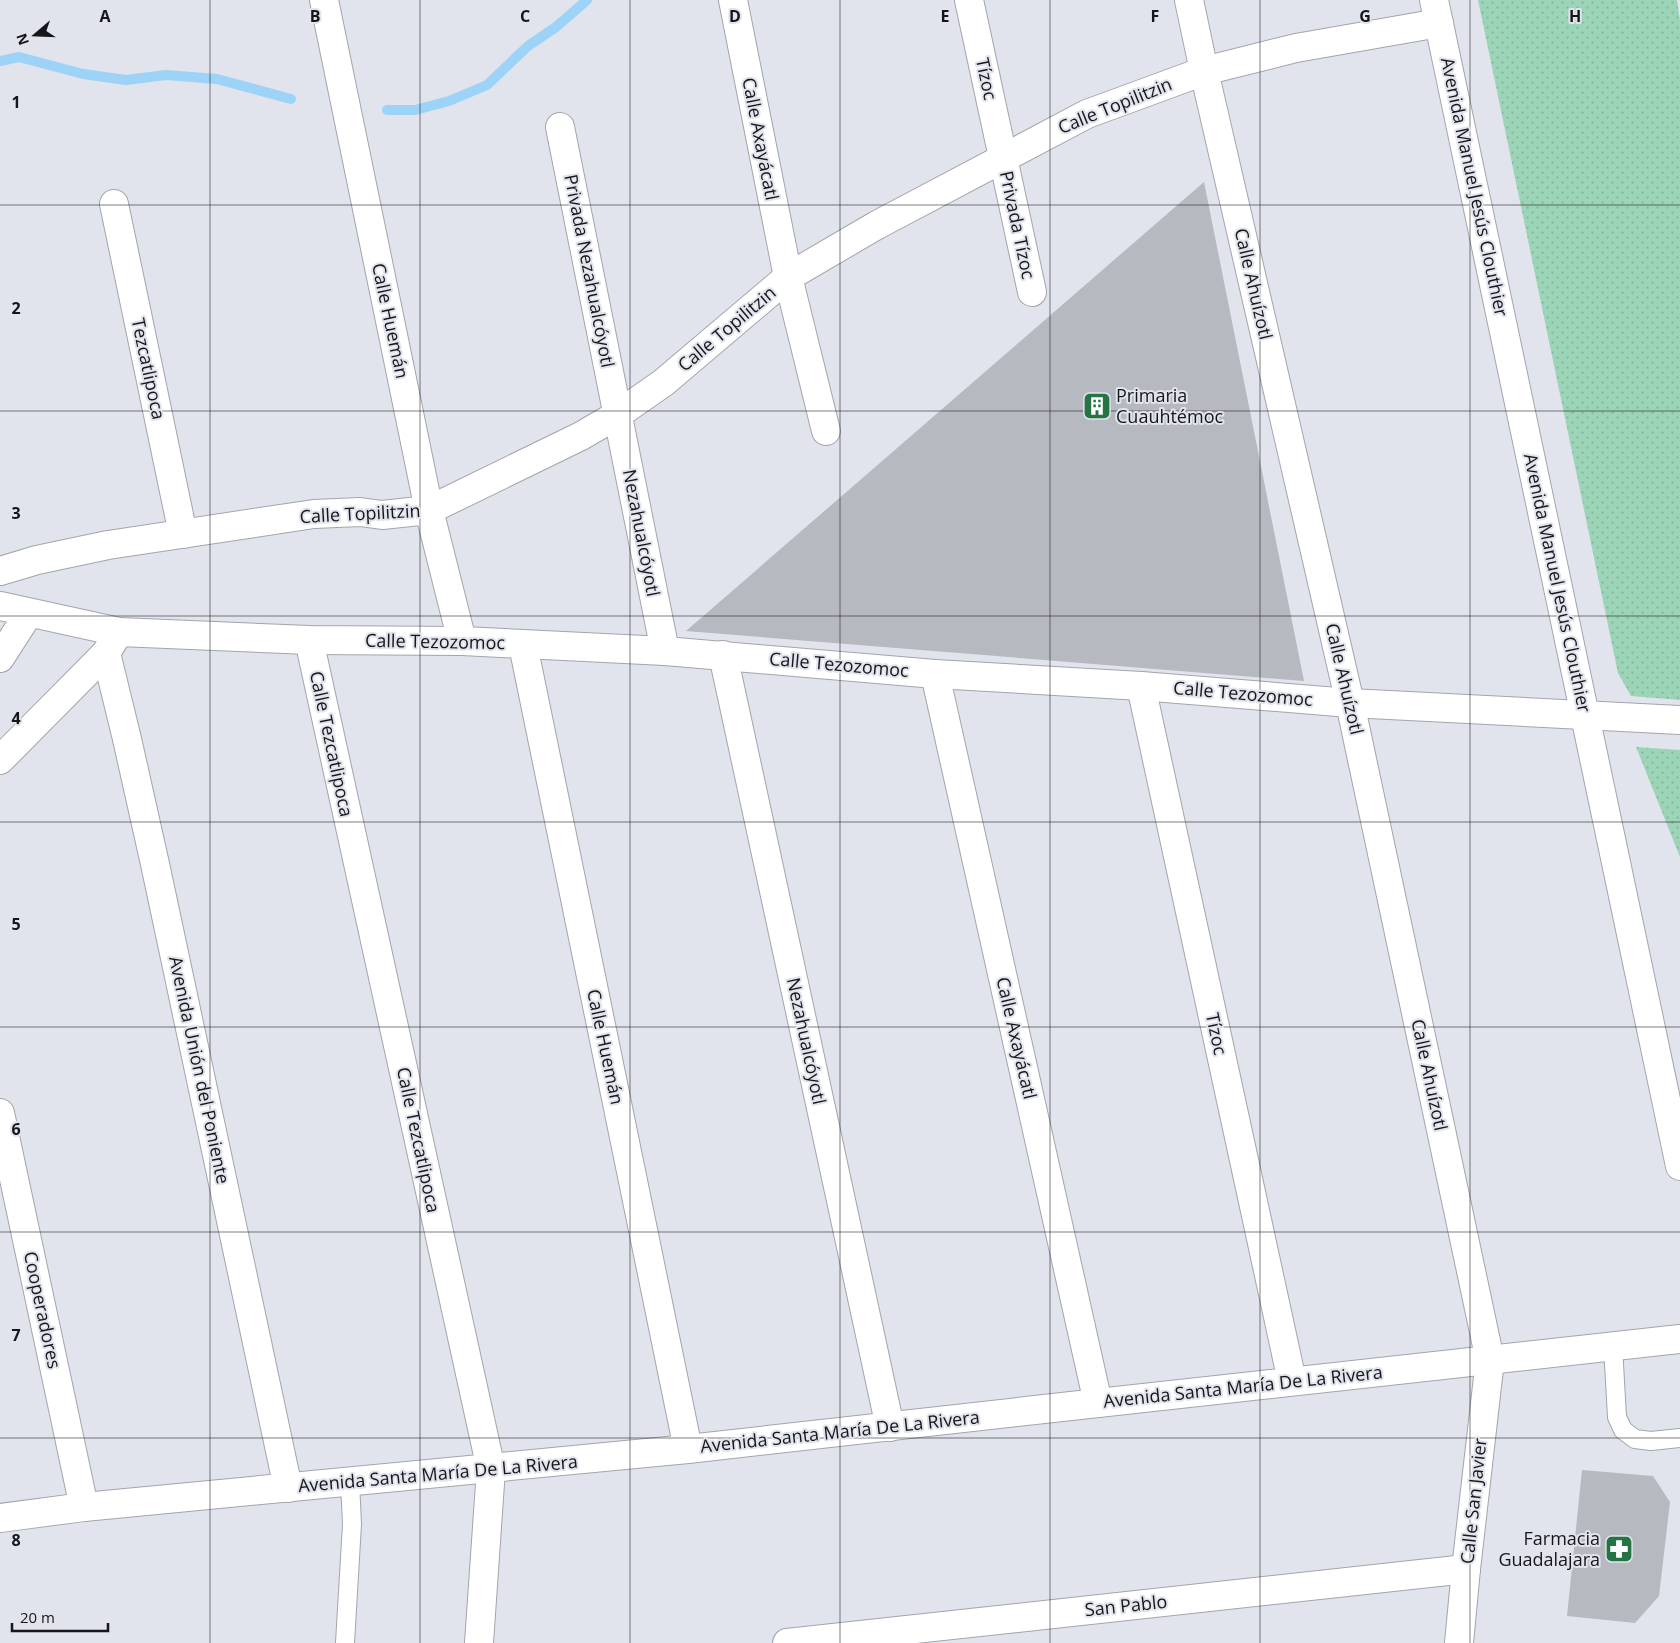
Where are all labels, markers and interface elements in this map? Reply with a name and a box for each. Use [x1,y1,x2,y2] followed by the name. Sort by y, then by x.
[99,5,111,27] text: A
[310,5,320,27] text: B
[520,5,530,27] text: C
[729,5,741,27] text: D
[941,5,950,27] text: E
[1151,5,1159,27] text: F
[1359,5,1371,27] text: G
[1569,5,1581,27] text: H
[10,10,60,60] north arrow
[11,31,33,48] text: N
[1436,55,1514,319] street label: Avenida Manuel Jesús Clouthier
[971,56,1003,102] street label: Tízoc
[1054,71,1175,139] street label: Calle Topilitzin
[737,75,785,202] street label: Calle Axayácatl
[11,91,21,113] text: 1
[995,169,1041,281] street label: Privada Tízoc
[559,172,620,369] street label: Privada Nezahualcóyotl
[1230,226,1278,342] street label: Calle Ahuízotl
[367,261,415,381] street label: Calle Huemán
[672,280,780,376] street label: Calle Topilitzin
[11,297,21,319] text: 2
[127,316,171,422] street label: Tezcatlipoca
[1116,383,1223,428] place label: Primaria Cuauhtémoc
[1082,391,1112,421] building icon: Primaria Cuauhtémoc
[1519,451,1597,715] street label: Avenida Manuel Jesús Clouthier
[618,467,666,598] street label: Nezahualcóyotl
[299,498,421,528] street label: Calle Topilitzin
[11,502,21,524] text: 3
[1321,621,1369,737] street label: Calle Ahuízotl
[365,628,506,654] street label: Calle Tezozomoc
[768,646,910,682] street label: Calle Tezozomoc
[305,669,359,819] street label: Calle Tezcatlipoca
[1172,675,1314,711] street label: Calle Tezozomoc
[11,707,21,729] text: 4
[11,913,21,935] text: 5
[164,954,236,1186] street label: Avenida Unión del Poniente
[991,974,1043,1101] street label: Calle Axayácatl
[782,975,832,1106] street label: Nezahualcóyotl
[582,987,630,1107] street label: Calle Huemán
[1201,1011,1233,1057] street label: Tízoc
[1406,1017,1454,1133] street label: Calle Ahuízotl
[392,1065,446,1215] street label: Calle Tezcatlipoca
[11,1118,21,1140] text: 6
[19,1249,67,1371] street label: Cooperadores
[11,1324,21,1346] text: 7
[1102,1359,1384,1413] street label: Avenida Santa María De La Rivera
[699,1404,981,1458] street label: Avenida Santa María De La Rivera
[1454,1436,1492,1565] street label: Calle San Javier
[297,1449,579,1497] street label: Avenida Santa María De La Rivera
[1498,1526,1600,1571] place label: Farmacia Guadalajara
[11,1529,21,1551] text: 8
[1604,1534,1634,1564] pharmacy icon: Farmacia Guadalajara
[1083,1589,1168,1621] street label: San Pablo
[12,1600,109,1632] scale bar
[20,1607,55,1627] text: 20 m

